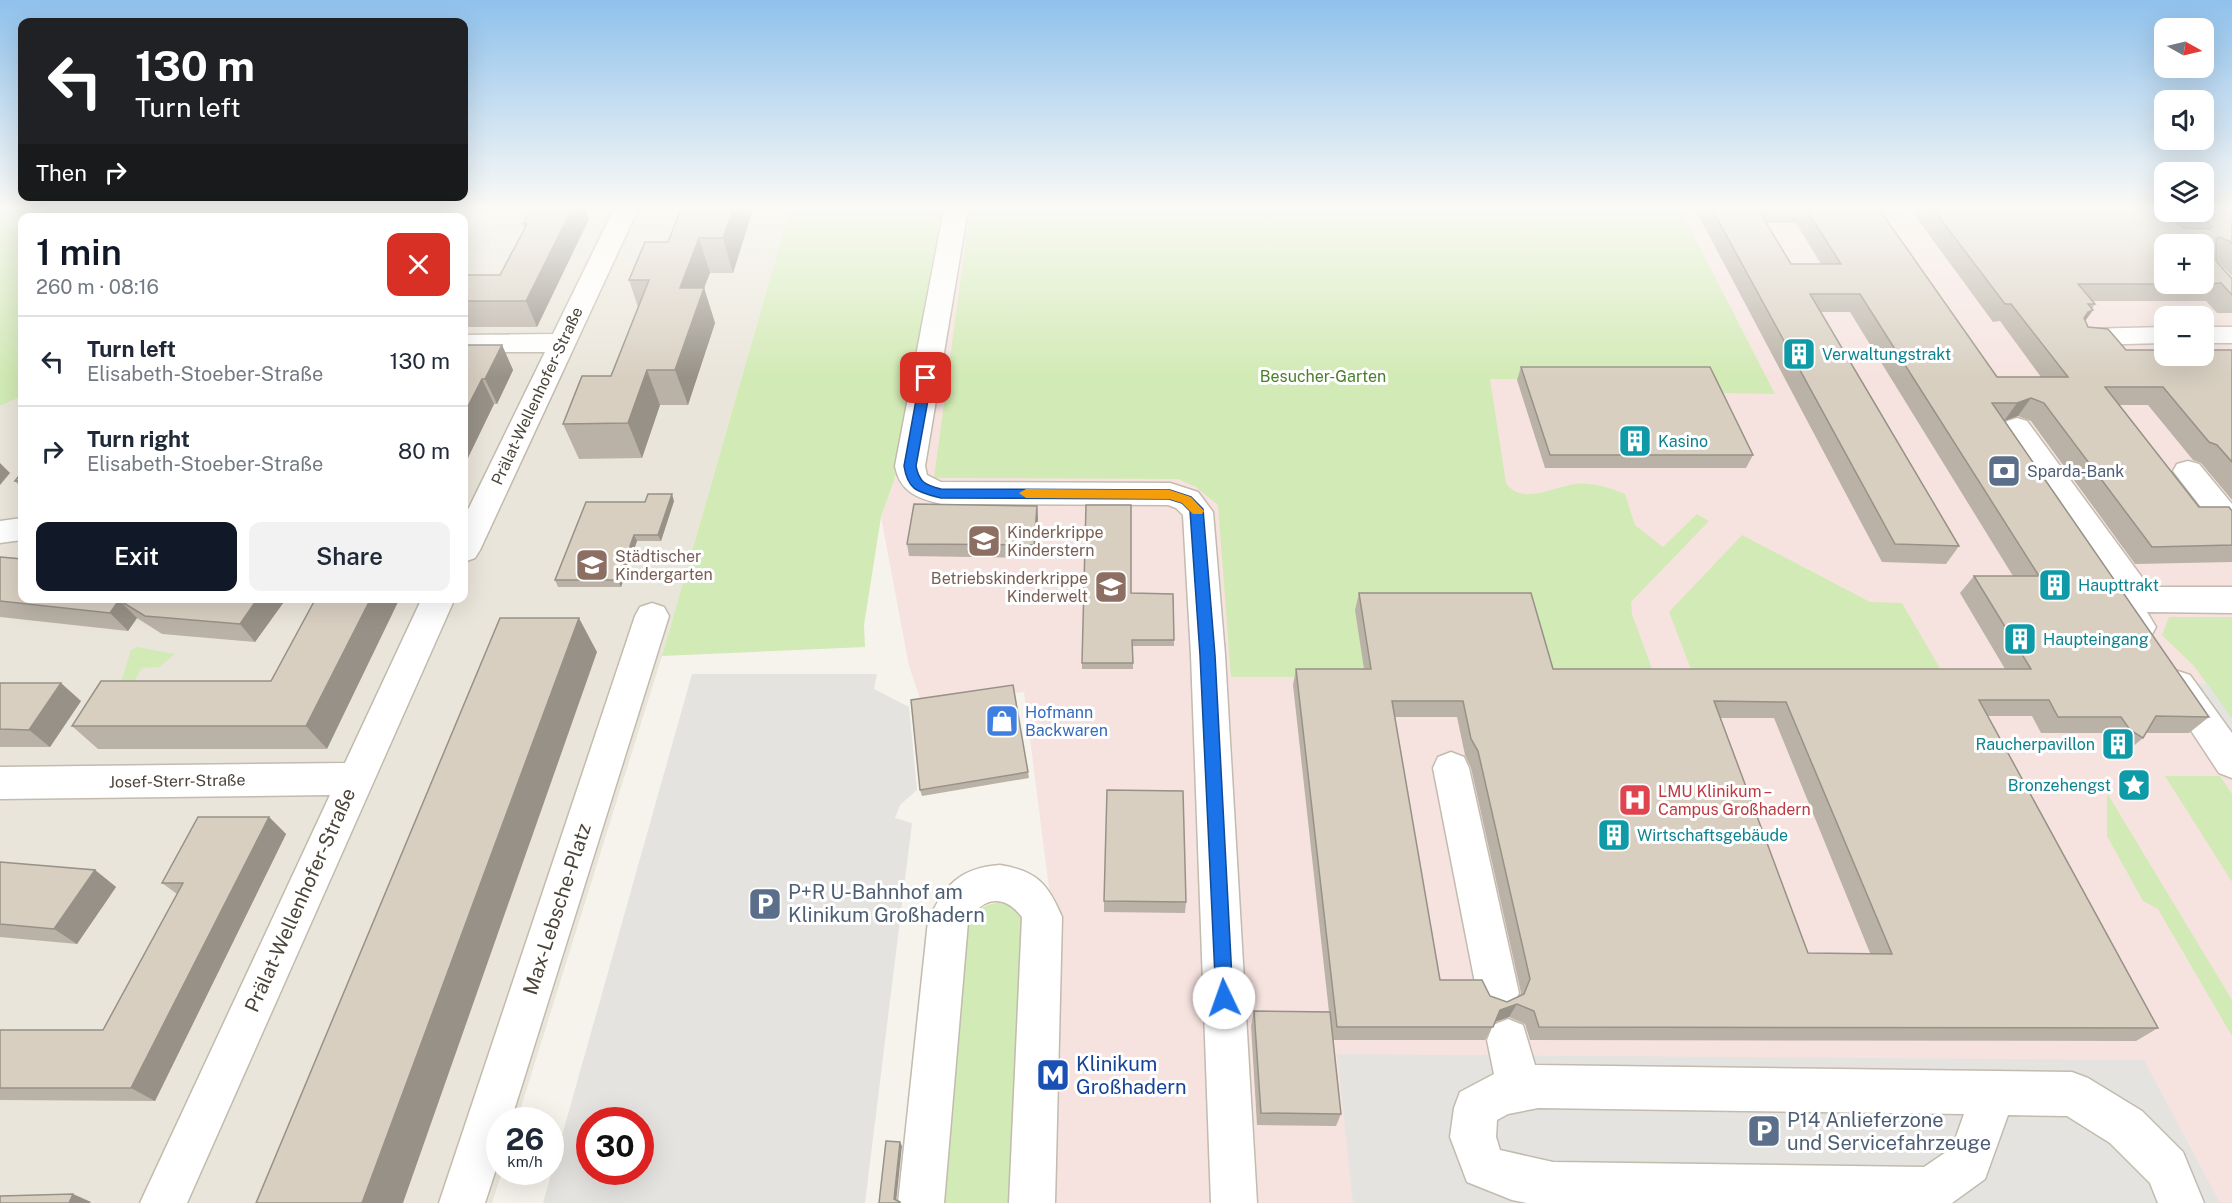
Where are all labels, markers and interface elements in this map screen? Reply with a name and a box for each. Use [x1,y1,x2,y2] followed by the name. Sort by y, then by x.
[2154,18,2214,78] north arrow
[2154,18,2214,366] map controls
[135,41,255,90] text: 130 m
[36,42,114,120] icon: left
[2154,90,2214,150] button: sound
[135,91,241,123] text: Turn left
[99,156,132,189] icon: right
[36,160,87,186] text: Then
[2154,162,2214,222] button: layers
[36,231,122,273] text: 1 min
[387,233,450,296] button: close
[2154,234,2214,294] button: +
[36,275,159,299] text: 260 m · 08:16
[487,304,587,488] street label: Prälat-Wellenhofer-Straße
[2154,306,2214,366] button: −
[87,336,176,362] text: Turn left
[1781,336,1817,372] building icon: Verwaltungstrakt
[36,345,69,378] icon: left
[1822,345,1951,364] place label: Verwaltungstrakt
[389,348,450,374] text: 130 m
[900,352,951,403] pin
[909,361,942,394] icon: arrive
[87,362,323,386] text: Elisabeth-Stoeber-Straße
[1260,367,1386,386] park label: Besucher-Garten
[1617,423,1653,459] building icon: Kasino
[87,426,190,452] text: Turn right
[1658,432,1708,451] place label: Kasino
[36,435,69,468] icon: right
[398,438,450,464] text: 80 m
[87,452,323,476] text: Elisabeth-Stoeber-Straße
[1986,453,2022,489] bank icon: Sparda-Bank
[2027,462,2124,481] place label: Sparda-Bank
[36,522,237,591] button: Exit
[249,522,450,591] button: Share
[966,523,1002,559] school or university icon: Kinderkrippe Kinderstern
[1007,523,1104,560] place label: Kinderkrippe Kinderstern
[574,547,610,583] school or university icon: Städtischer Kindergarten
[615,547,713,584] place label: Städtischer Kindergarten
[2037,567,2073,603] building icon: Haupttrakt
[931,569,1088,606] place label: Betriebskinderkrippe Kinderwelt
[1093,569,1129,605] school or university icon: Betriebskinderkrippe Kinderwelt
[2078,576,2159,595] place label: Haupttrakt
[2002,621,2038,657] building icon: Haupteingang
[2043,630,2149,649] place label: Haupteingang
[984,703,1020,739] shop icon: Hofmann Backwaren
[1025,703,1108,740] place label: Hofmann Backwaren
[2100,726,2136,762] building icon: Raucherpavillon
[1976,735,2095,754] place label: Raucherpavillon
[2116,767,2152,803] place icon: Bronzehengst
[108,770,246,792] street label: Josef-Sterr-Straße
[2008,776,2111,795] place label: Bronzehengst
[1617,782,1653,818] hospital icon: LMU Klinikum – Campus Großhadern
[1658,782,1811,819] place label: LMU Klinikum – Campus Großhadern
[240,784,360,1016] street label: Prälat-Wellenhofer-Straße
[1596,817,1632,853] building icon: Wirtschaftsgebäude
[518,820,596,998] street label: Max-Lebsche-Platz
[1637,826,1788,845] place label: Wirtschaftsgebäude
[788,880,985,927] place label: P+R U-Bahnhof am Klinikum Großhadern
[747,886,783,922] parking icon: P+R U-Bahnhof am Klinikum Großhadern
[1192,966,1256,1030] position arrow
[1076,1052,1187,1099] place label: Klinikum Großhadern
[1035,1057,1071,1093] metro station icon: Klinikum Großhadern
[576,1107,654,1185] speed limit sign: 30
[1787,1108,1991,1155] place label: P14 Anlieferzone und Servicefahrzeuge
[1746,1113,1782,1149] parking icon: P14 Anlieferzone und Servicefahrzeuge
[506,1121,544,1157] text: 26
[507,1153,543,1170] text: km/h

